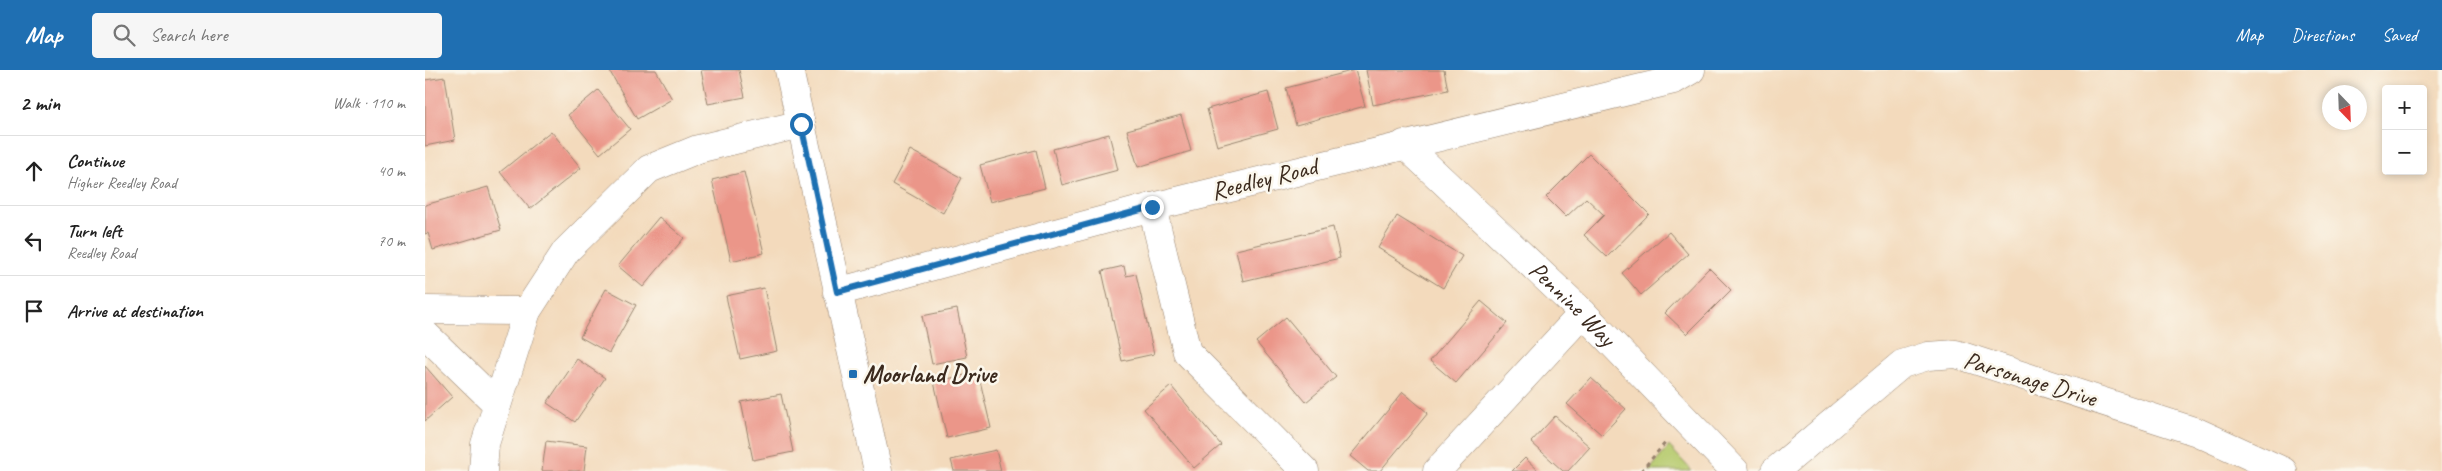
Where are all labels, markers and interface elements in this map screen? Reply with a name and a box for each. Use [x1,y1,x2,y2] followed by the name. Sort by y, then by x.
[92,13,442,58] search box
[25,20,62,50] text: Map
[110,21,138,49] icon: search
[150,23,228,47] text: Search here
[2236,24,2263,46] text: Map
[2291,24,2354,46] text: Directions
[2382,24,2417,46] text: Saved
[2322,85,2367,130] north arrow
[2382,85,2427,175] map controls
[2382,85,2427,130] button: +
[20,90,60,116] text: 2 min
[333,93,405,113] text: Walk · 110 m
[790,113,813,136] route start
[2382,130,2427,175] button: −
[67,149,124,173] text: Continue
[1208,149,1324,208] street label: Reedley Road
[20,157,48,185] icon: ahead
[378,161,405,181] text: 40 m
[67,173,177,193] text: Higher Reedley Road
[1141,196,1164,219] route end
[67,219,122,243] text: Turn left
[20,227,48,255] icon: left
[378,231,405,251] text: 70 m
[67,243,136,263] text: Reedley Road
[1522,254,1624,355] street label: Pennine Way
[20,297,48,325] icon: arrive
[67,299,203,323] text: Arrive at destination
[1960,344,2102,415] street label: Parsonage Drive
[863,358,998,390] place label: Moorland Drive
[847,368,859,380] marker: Moorland Drive

